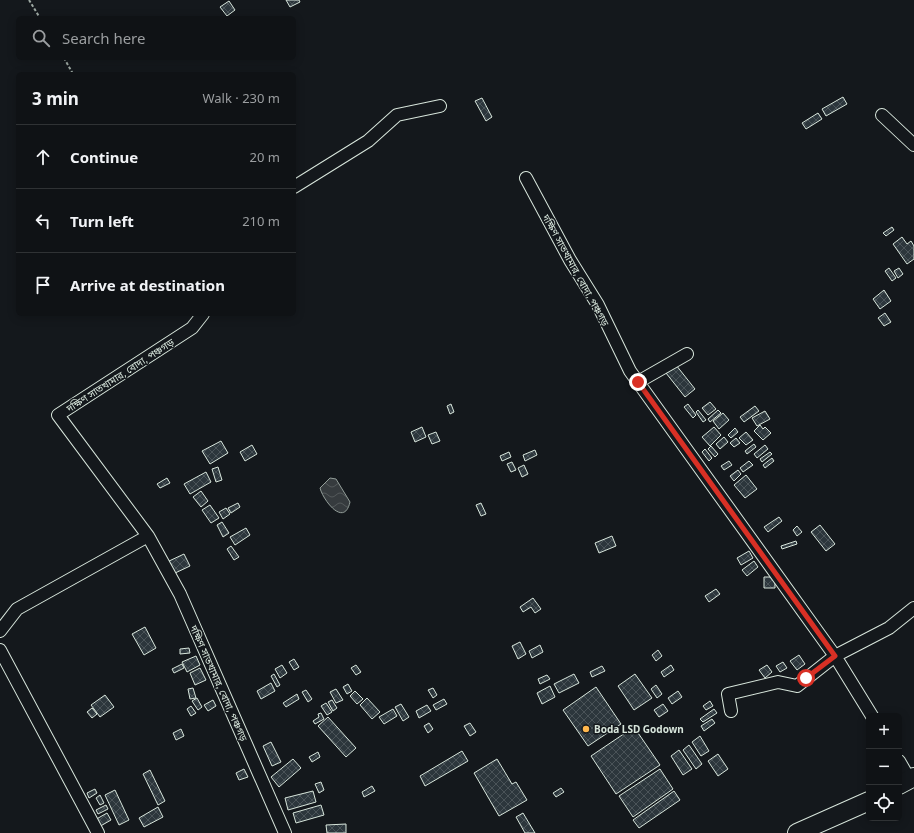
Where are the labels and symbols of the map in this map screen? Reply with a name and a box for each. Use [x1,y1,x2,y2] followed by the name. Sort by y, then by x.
[539,211,613,329] street label: দক্ষিণ সাতখামার, বোদা, পঞ্চগড়
[63,334,177,416] street label: দক্ষিণ সাতখামার, বোদা, পঞ্চগড়
[629,373,647,391] route end
[187,622,251,744] street label: দক্ষিণ সাতখামার, বোদা, পঞ্চগড়
[797,669,815,687] route start
[594,722,684,736] place label: Boda LSD Godown
[581,724,591,734] marker: Boda LSD Godown

